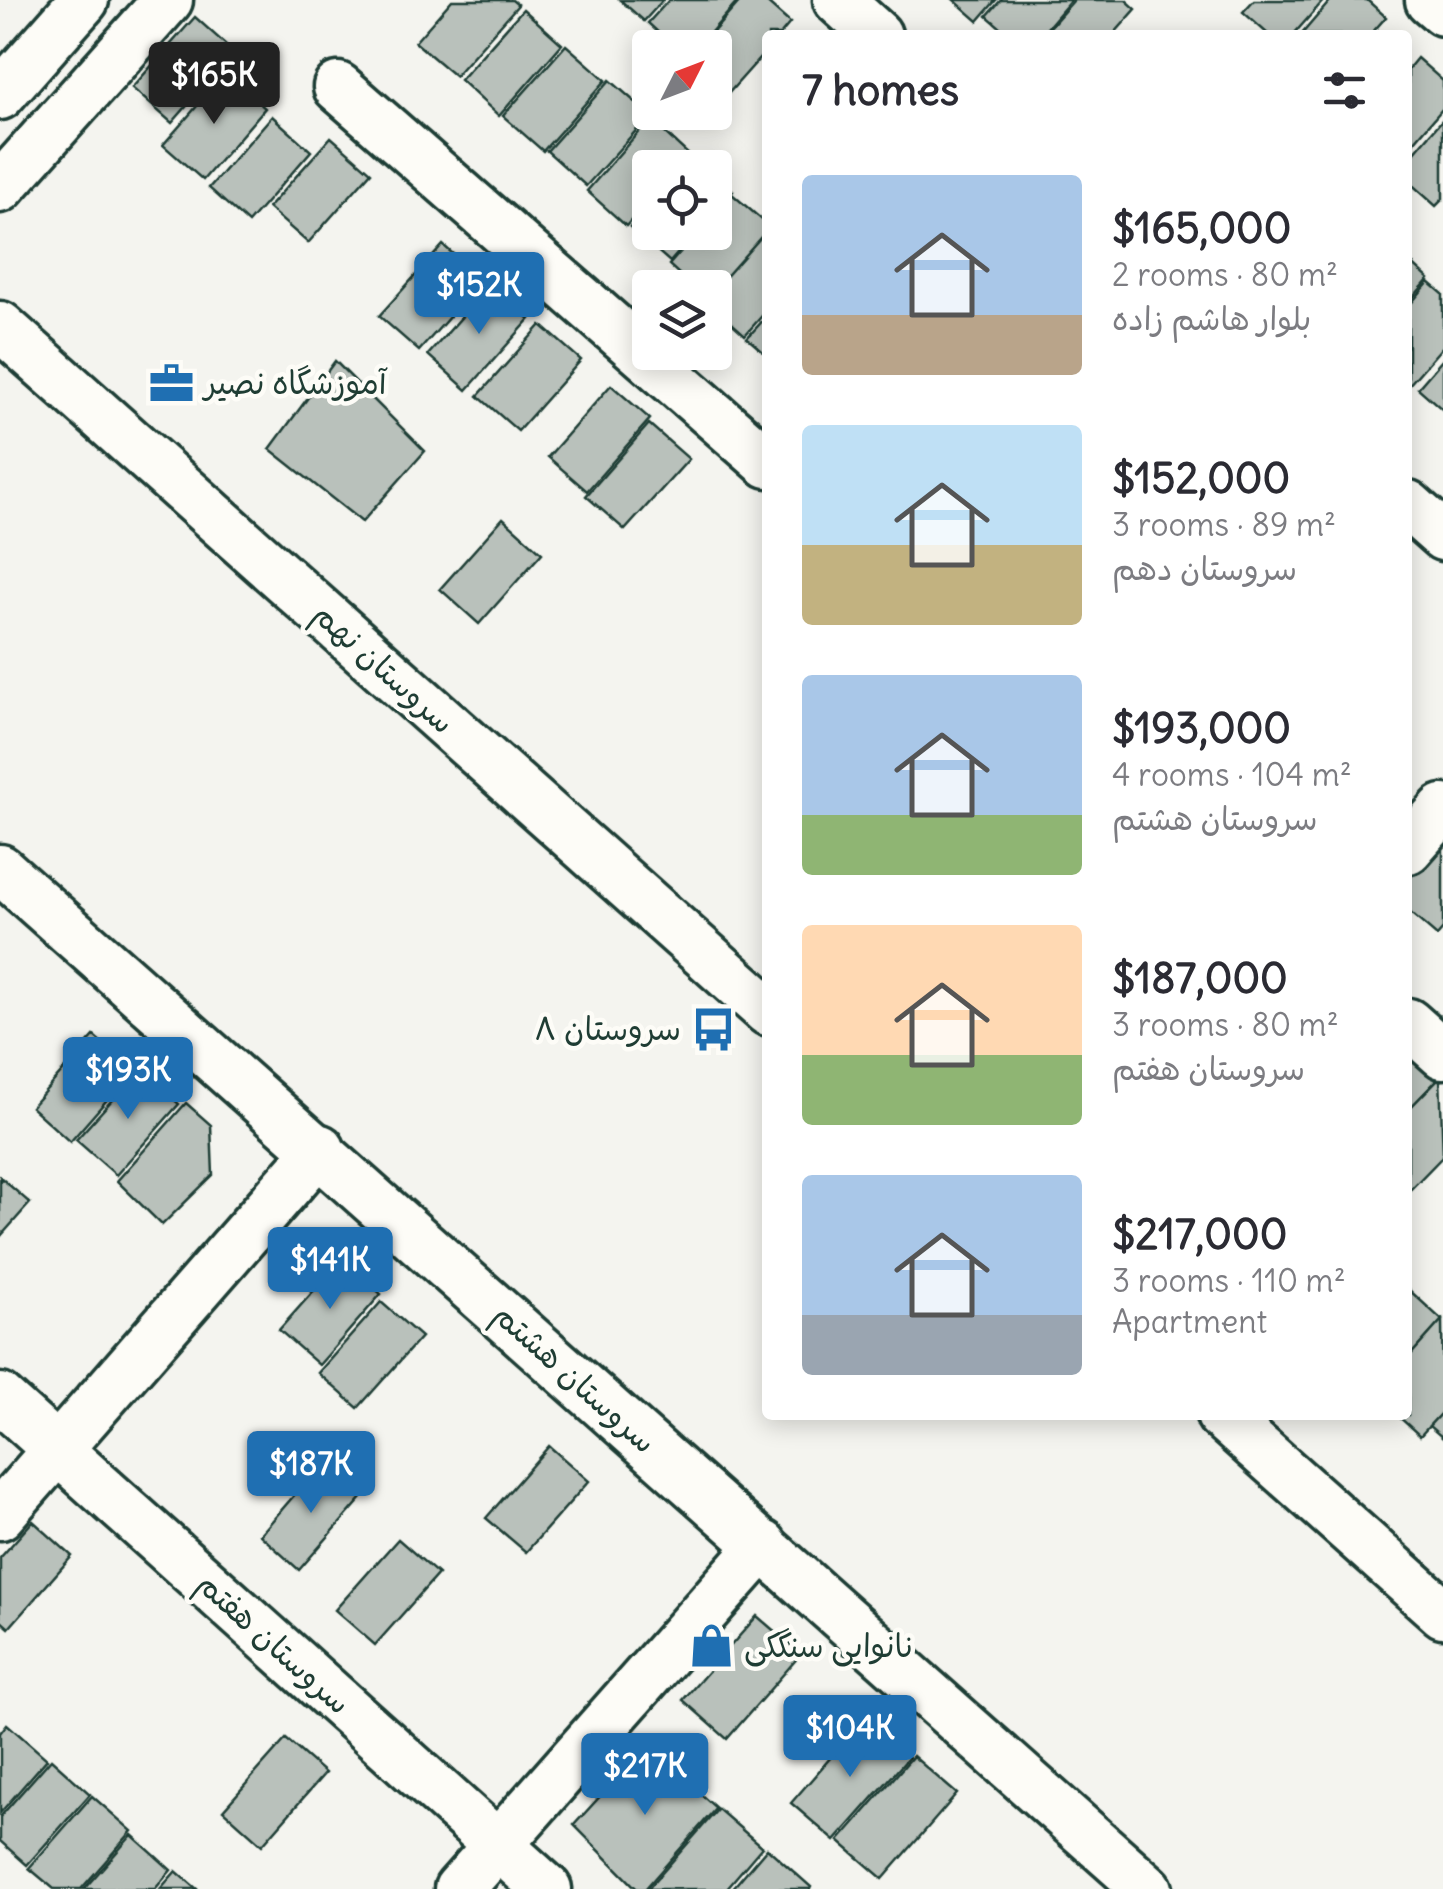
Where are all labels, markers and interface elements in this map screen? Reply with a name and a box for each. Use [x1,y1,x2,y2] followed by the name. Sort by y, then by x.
[632,30,732,130] north arrow
[632,30,732,370] map controls
[144,42,284,127] pin: $165K
[171,54,257,95] text: $165K
[1317,63,1372,118] icon: filters
[802,64,959,116] text: 7 homes
[632,150,732,250] button: locate
[1112,202,1291,254] text: $165,000
[882,215,1002,335] icon: home
[409,252,549,337] pin: $152K
[1112,254,1338,295] text: 2 rooms · 80 m²
[436,264,522,305] text: $152K
[632,270,732,370] button: layers
[1112,298,1311,339] text: بلوار هاشم زاده
[147,359,195,407] office icon: آموزشگاه نصیر
[201,362,388,403] place label: آموزشگاه نصیر
[1112,452,1290,504] text: $152,000
[882,465,1002,585] icon: home
[1112,504,1336,545] text: 3 rooms · 89 m²
[1112,548,1297,589] text: سروستان دهم
[302,593,464,745] street label: سروستان نهم
[1112,702,1291,754] text: $193,000
[882,715,1002,835] icon: home
[1112,754,1352,795] text: 4 rooms · 104 m²
[1112,798,1317,839] text: سروستان هشتم
[1112,952,1288,1004] text: $187,000
[882,965,1002,1085] icon: home
[1112,1004,1339,1045] text: 3 rooms · 80 m²
[690,1005,738,1053] bus stop icon: سروستان ٨
[534,1008,681,1049] place label: سروستان ٨
[58,1037,198,1122] pin: $193K
[1112,1048,1305,1089] text: سروستان هفتم
[85,1049,171,1090] text: $193K
[1112,1208,1287,1260] text: $217,000
[882,1215,1002,1335] icon: home
[260,1227,400,1312] pin: $141K
[290,1239,370,1280] text: $141K
[1112,1260,1346,1301] text: 3 rooms · 110 m²
[483,1294,665,1465] street label: سروستان هشتم
[1112,1301,1267,1342] text: Apartment
[241,1431,381,1516] pin: $187K
[269,1443,353,1484] text: $187K
[186,1563,360,1725] street label: سروستان هفتم
[687,1622,735,1670] shop icon: نانوایی سنگکی
[744,1625,915,1667] place label: نانوایی سنگکی
[780,1695,920,1780] pin: $104K
[805,1707,895,1748] text: $104K
[575,1733,715,1818] pin: $217K
[603,1745,687,1786] text: $217K

